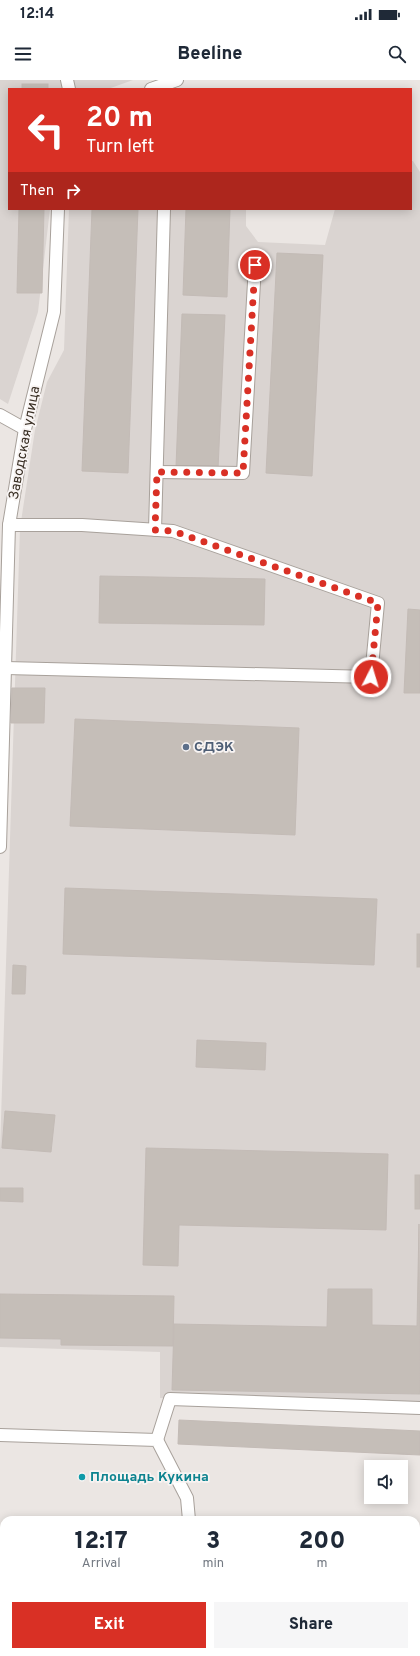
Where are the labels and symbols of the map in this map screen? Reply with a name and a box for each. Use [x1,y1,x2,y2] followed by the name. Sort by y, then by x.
[238,248,272,282] pin
[6,385,44,501] street label: Заводская улица
[350,656,392,698] position arrow
[194,739,234,756] place label: СДЭК
[181,742,191,752] marker: СДЭК
[90,1469,209,1486] place label: Площадь Кукина
[77,1472,87,1482] marker: Площадь Кукина

